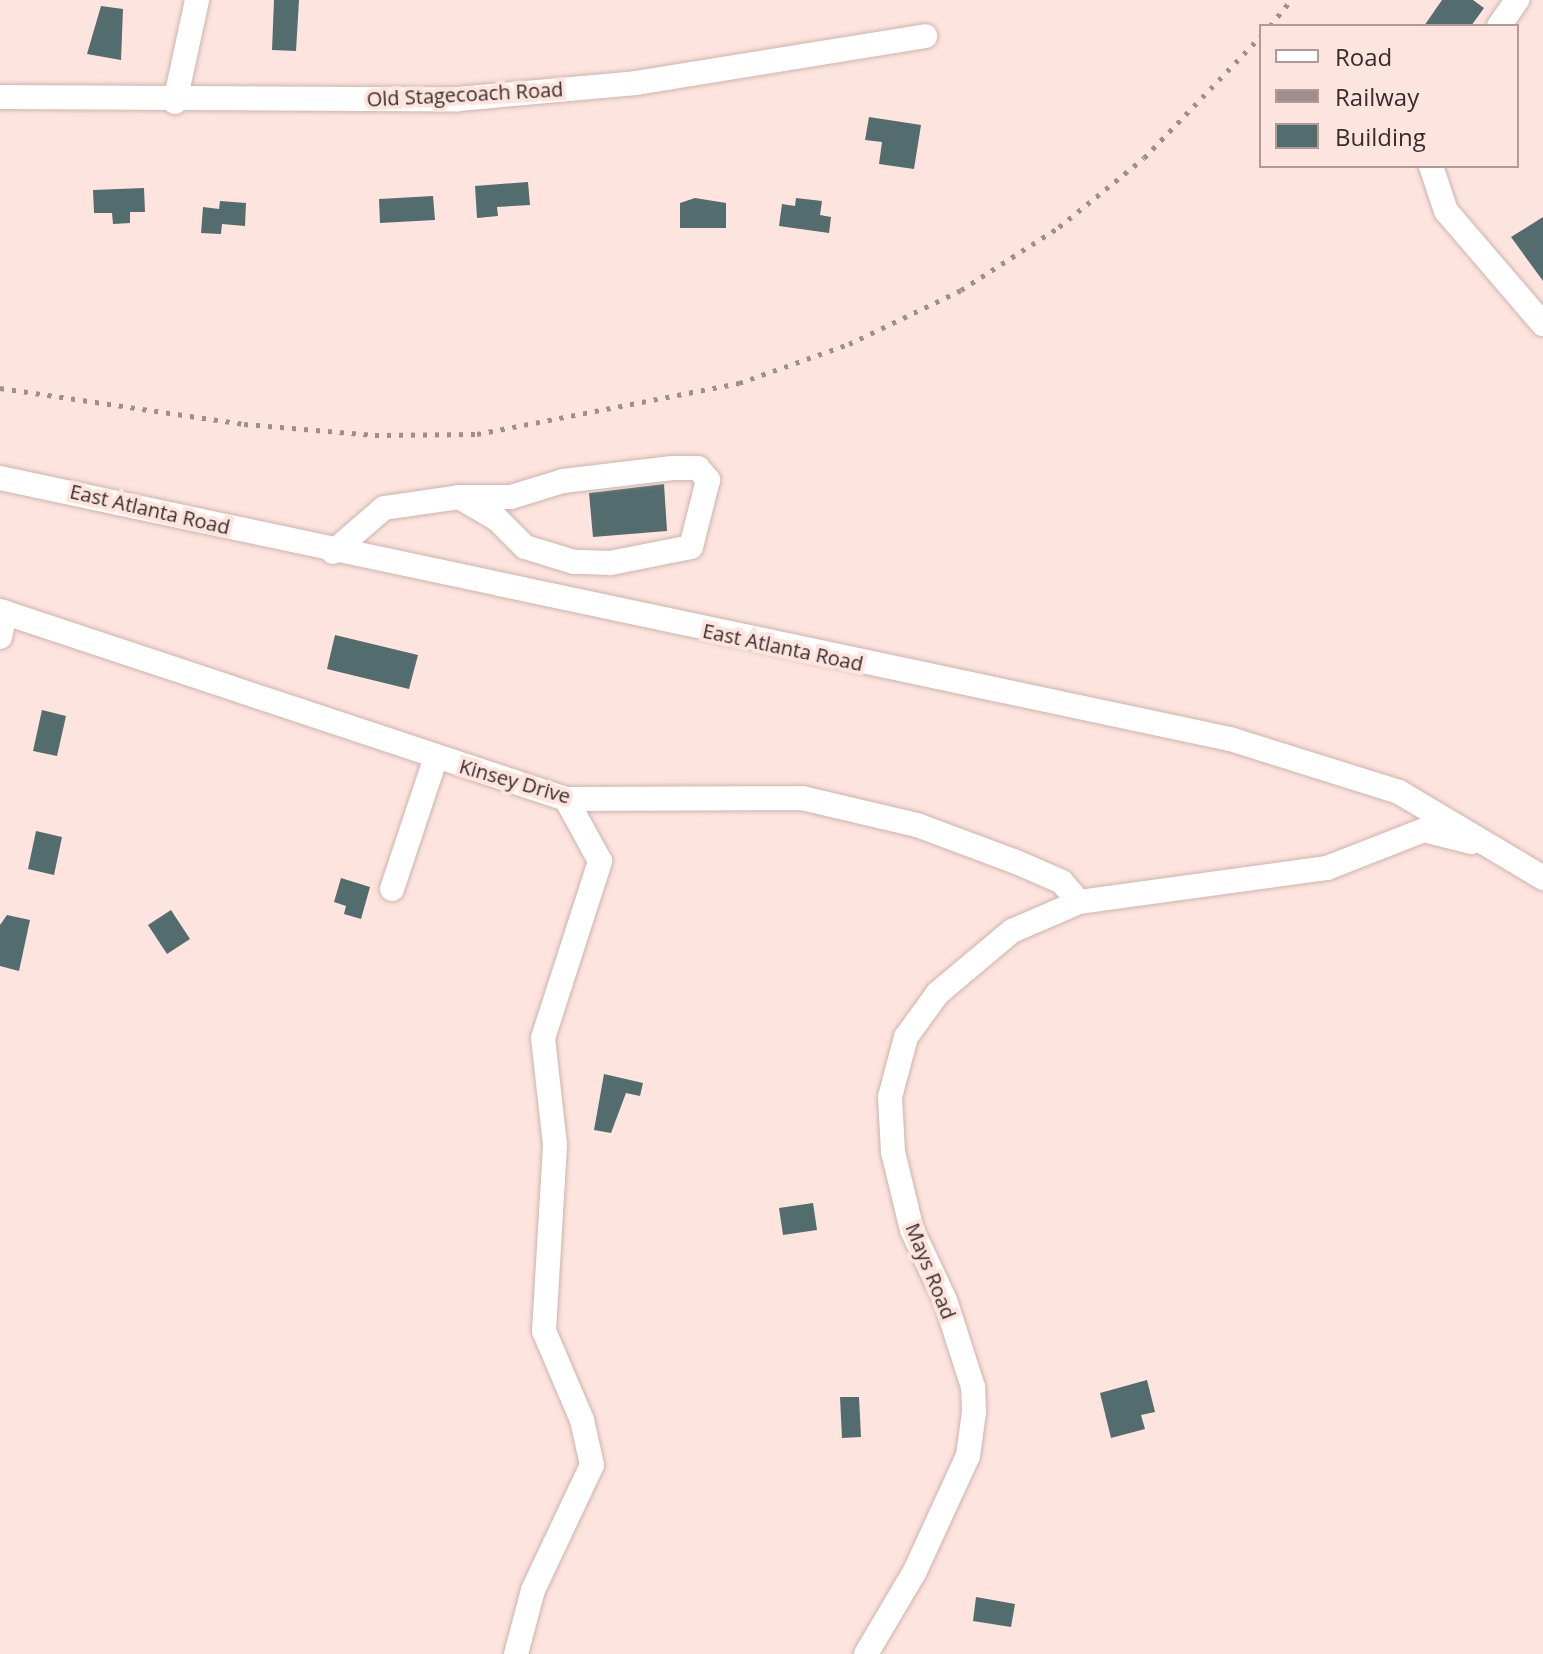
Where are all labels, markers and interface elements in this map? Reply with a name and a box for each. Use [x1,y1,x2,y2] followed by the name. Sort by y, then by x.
[1259,24,1519,168] legend
[1335,40,1392,73] text: Road
[366,77,564,111] street label: Old Stagecoach Road
[1335,80,1419,113] text: Railway
[1335,120,1426,153] text: Building
[68,479,232,539] street label: East Atlanta Road
[701,618,865,676] street label: East Atlanta Road
[457,754,573,808] street label: Kinsey Drive
[901,1219,961,1323] street label: Mays Road

